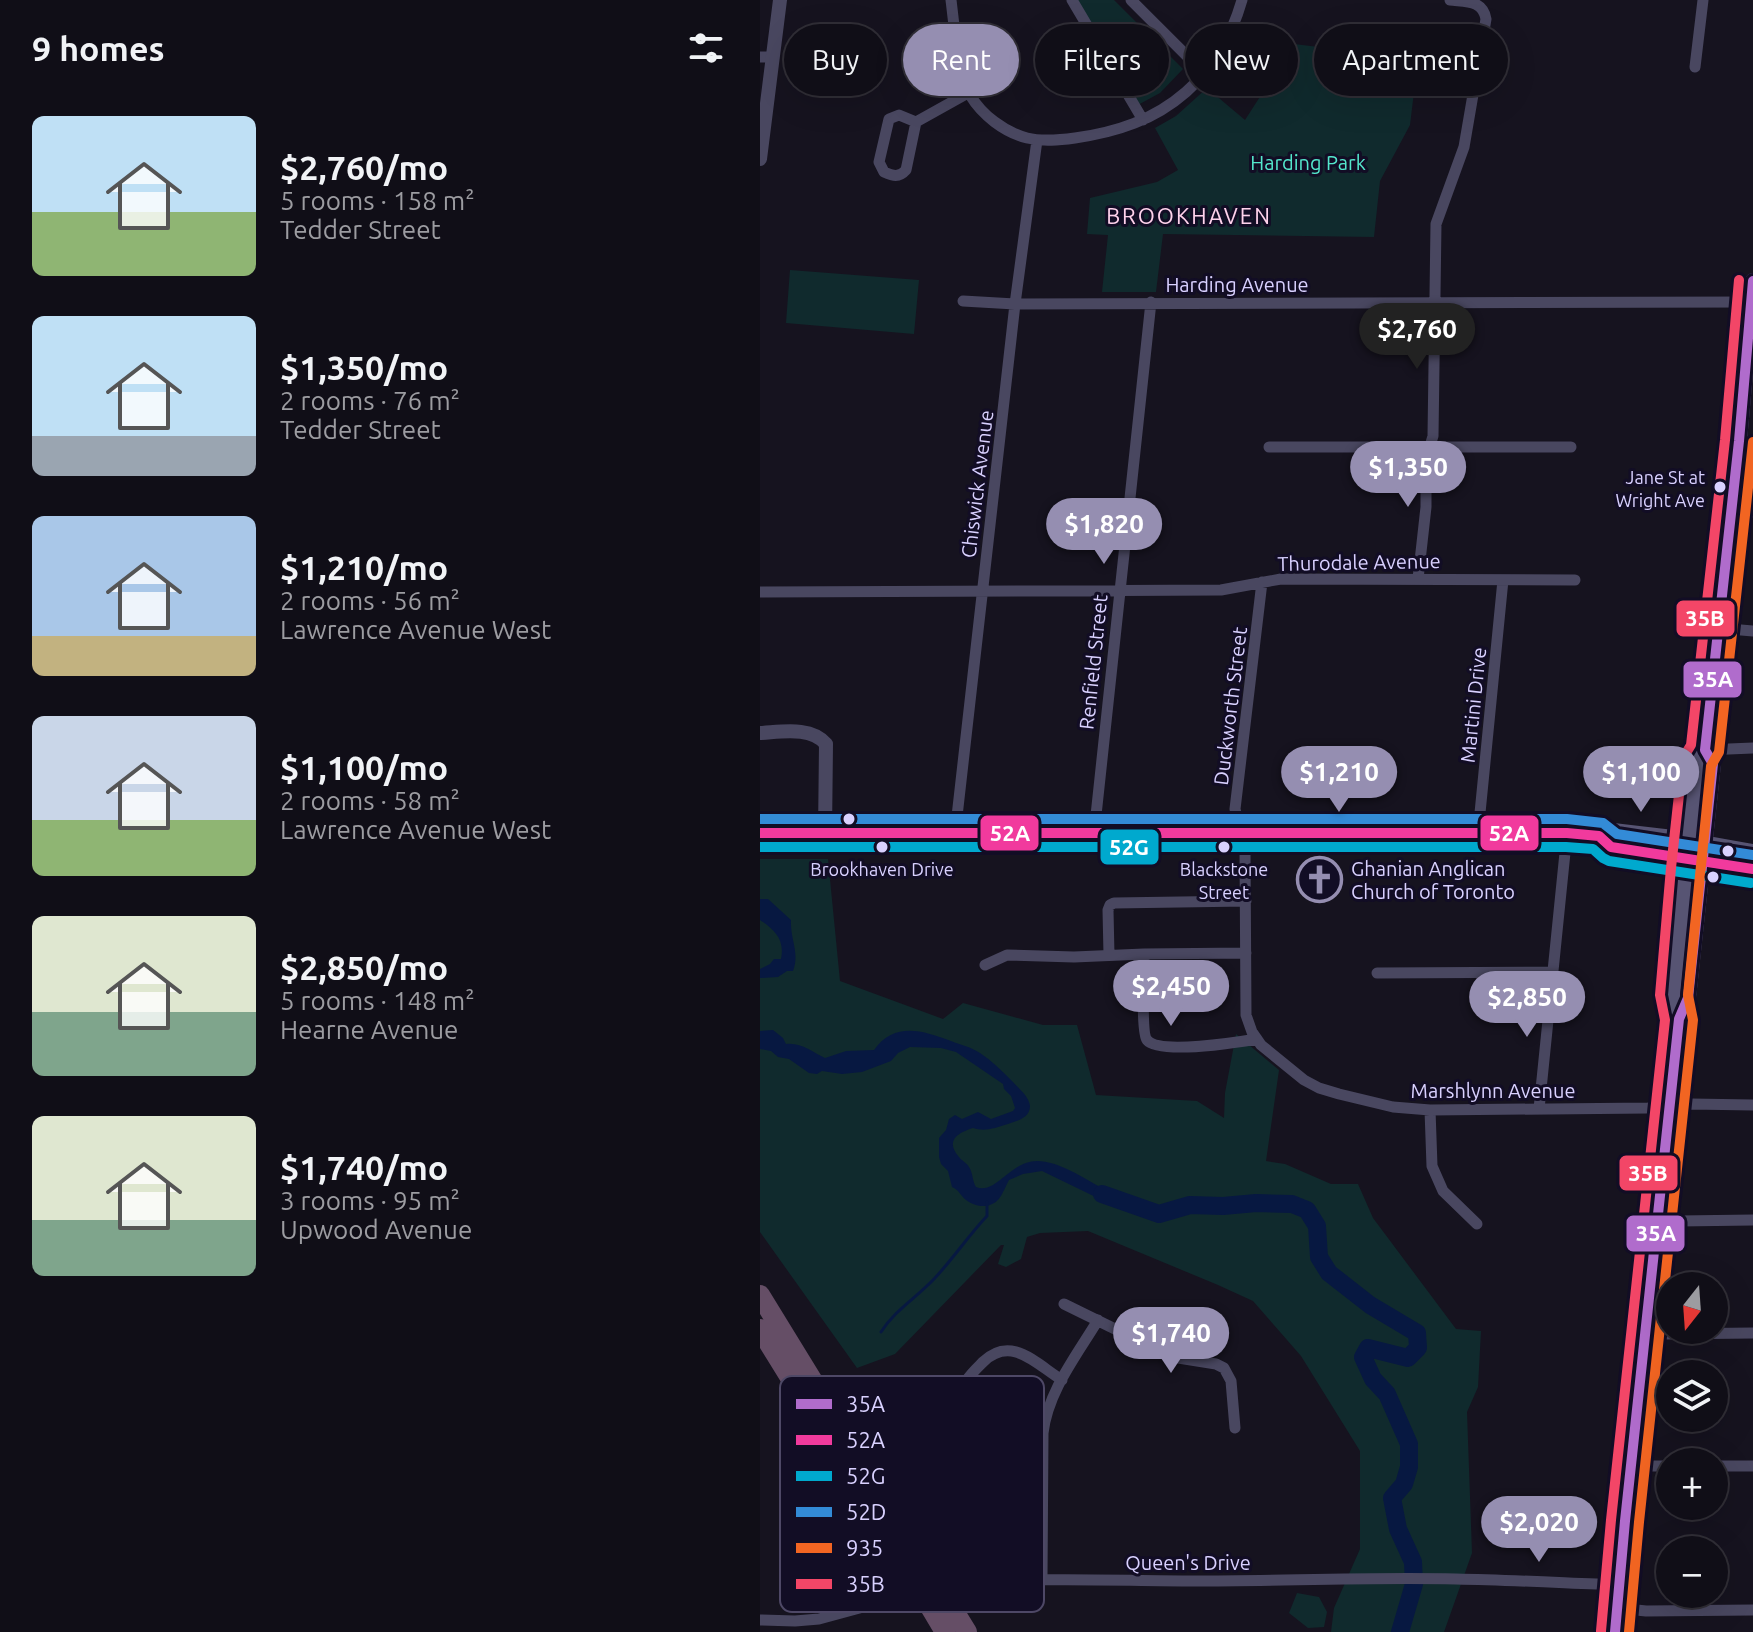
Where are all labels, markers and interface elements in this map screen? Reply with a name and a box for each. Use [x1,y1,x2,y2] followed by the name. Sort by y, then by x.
[784,24,887,96] chip: Buy
[903,24,1019,96] chip: Rent
[1035,24,1169,96] chip: Filters
[1185,24,1298,96] chip: New
[1314,24,1508,96] chip: Apartment
[684,26,728,70] icon: filters
[32,29,165,67] text: 9 homes
[96,148,192,244] icon: home
[280,148,448,186] text: $2,760/mo
[1250,151,1366,174] park label: Harding Park
[280,186,475,215] text: 5 rooms · 158 m²
[1106,203,1272,228] district label: BROOKHAVEN
[280,215,441,244] text: Tedder Street
[1165,273,1309,296] street label: Harding Avenue
[1352,303,1482,371] pin: $2,760
[1377,314,1457,343] text: $2,760
[96,348,192,444] icon: home
[280,348,448,386] text: $1,350/mo
[280,386,460,415] text: 2 rooms · 76 m²
[957,409,997,559] street label: Chiswick Avenue
[280,415,441,444] text: Tedder Street
[1343,441,1473,509] pin: $1,350
[1368,452,1448,481] text: $1,350
[1615,467,1705,510] place label: Jane St at Wright Ave
[1712,479,1728,495] marker: Jane St at Wright Ave
[1039,498,1169,566] pin: $1,820
[1064,509,1144,538] text: $1,820
[96,548,192,644] icon: home
[280,548,448,586] text: $1,210/mo
[1277,549,1441,575] street label: Thurodale Avenue
[280,586,460,615] text: 2 rooms · 56 m²
[1074,593,1112,731] street label: Renfield Street
[1675,599,1736,638] line badge: 35B
[1685,605,1725,630] text: 35B
[280,615,551,644] text: Lawrence Avenue West
[1209,625,1251,787] street label: Duckworth Street
[1455,646,1491,764] street label: Martini Drive
[1682,660,1743,699] line badge: 35A
[1693,666,1734,691] text: 35A
[1274,746,1404,814] pin: $1,210
[1576,746,1706,814] pin: $1,100
[96,748,192,844] icon: home
[280,748,448,786] text: $1,100/mo
[1299,757,1379,786] text: $1,210
[1601,757,1681,786] text: $1,100
[280,786,460,815] text: 2 rooms · 58 m²
[841,811,857,827] unlabelled marker
[979,814,1040,852] line badge: 52A
[1479,814,1540,852] line badge: 52A
[280,815,551,844] text: Lawrence Avenue West
[990,820,1031,845] text: 52A
[1489,820,1530,845] text: 52A
[1099,828,1160,866] line badge: 52G
[1109,834,1149,859] text: 52G
[874,839,890,855] marker: Brookhaven Drive
[1216,839,1232,855] marker: Blackstone Street
[1720,843,1736,859] unlabelled marker
[1296,855,1344,903] church icon: Ghanian Anglican Church of Toronto
[1351,857,1515,903] place label: Ghanian Anglican Church of Toronto
[810,859,954,879] place label: Brookhaven Drive
[1180,859,1268,902] place label: Blackstone Street
[1705,869,1721,885] unlabelled marker
[96,948,192,1044] icon: home
[280,948,448,986] text: $2,850/mo
[1106,960,1236,1028] pin: $2,450
[1131,971,1211,1000] text: $2,450
[1462,971,1592,1039] pin: $2,850
[1487,982,1567,1011] text: $2,850
[280,986,475,1015] text: 5 rooms · 148 m²
[280,1015,458,1044] text: Hearne Avenue
[1411,1079,1576,1102] street label: Marshlynn Avenue
[96,1148,192,1244] icon: home
[280,1148,448,1186] text: $1,740/mo
[1618,1154,1679,1192] line badge: 35B
[1628,1160,1668,1185] text: 35B
[280,1186,460,1215] text: 3 rooms · 95 m²
[1625,1214,1686,1253] line badge: 35A
[280,1215,472,1244] text: Upwood Avenue
[1636,1220,1677,1245] text: 35A
[1656,1272,1728,1344] north arrow
[1656,1272,1728,1608] map controls
[1106,1307,1236,1375] pin: $1,740
[1131,1318,1211,1347] text: $1,740
[1656,1360,1728,1432] button: layers
[780,1376,1044,1612] legend
[846,1391,886,1416] text: 35A
[846,1427,886,1452] text: 52A
[1656,1448,1728,1520] button: +
[846,1463,885,1488] text: 52G
[1474,1496,1604,1564] pin: $2,020
[846,1499,886,1524] text: 52D
[1499,1507,1579,1536] text: $2,020
[846,1535,883,1560] text: 935
[1656,1536,1728,1608] button: −
[1125,1551,1251,1574] street label: Queen's Drive
[846,1571,885,1596] text: 35B

